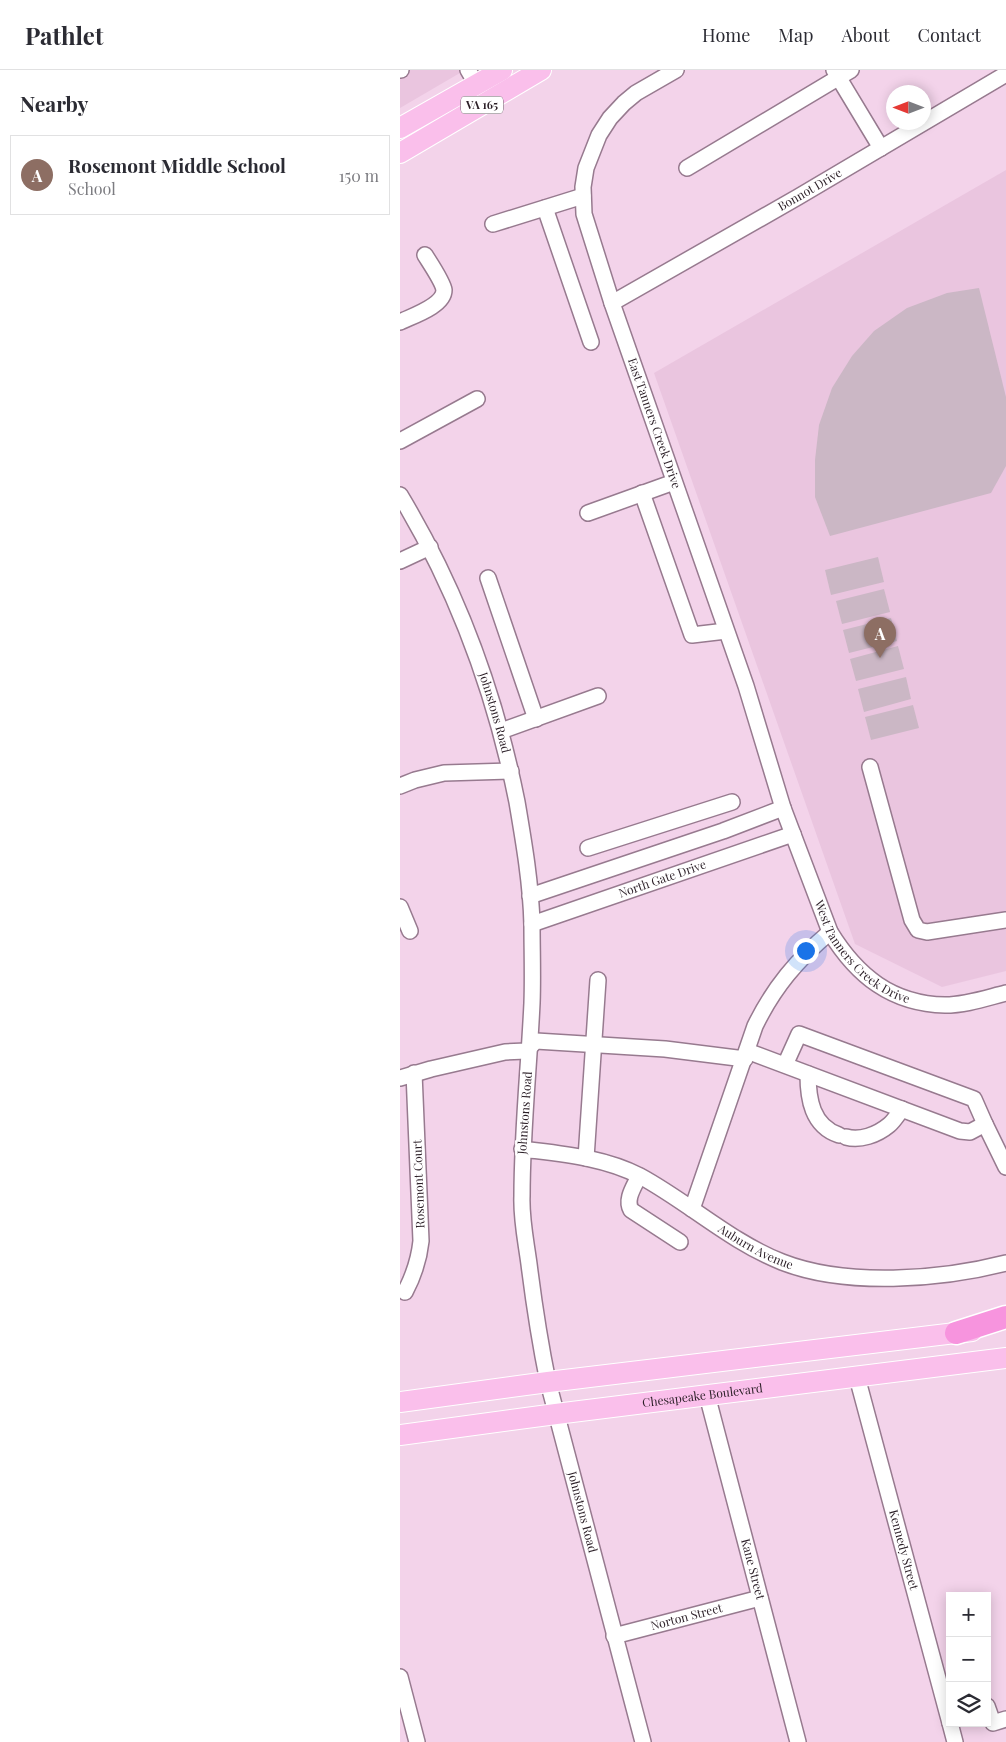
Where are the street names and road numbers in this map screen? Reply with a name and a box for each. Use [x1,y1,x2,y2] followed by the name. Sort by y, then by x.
[461,96,503,114] road number: VA 165
[775,164,844,214] street label: Bonnot Drive
[625,356,685,490] street label: East Tanners Creek Drive
[476,669,515,754] street label: Johnstons Road
[616,856,708,901] street label: North Gate Drive
[811,897,912,1006] street label: West Tanners Creek Drive
[513,1071,535,1156] street label: Johnstons Road
[408,1139,428,1229] street label: Rosemont Court
[715,1220,795,1272] street label: Auburn Avenue
[641,1379,764,1410] street label: Chesapeake Boulevard
[565,1468,602,1554] street label: Johnstons Road
[886,1508,923,1592] street label: Kennedy Street
[738,1537,769,1602] street label: Kane Street
[649,1599,725,1633] street label: Norton Street

